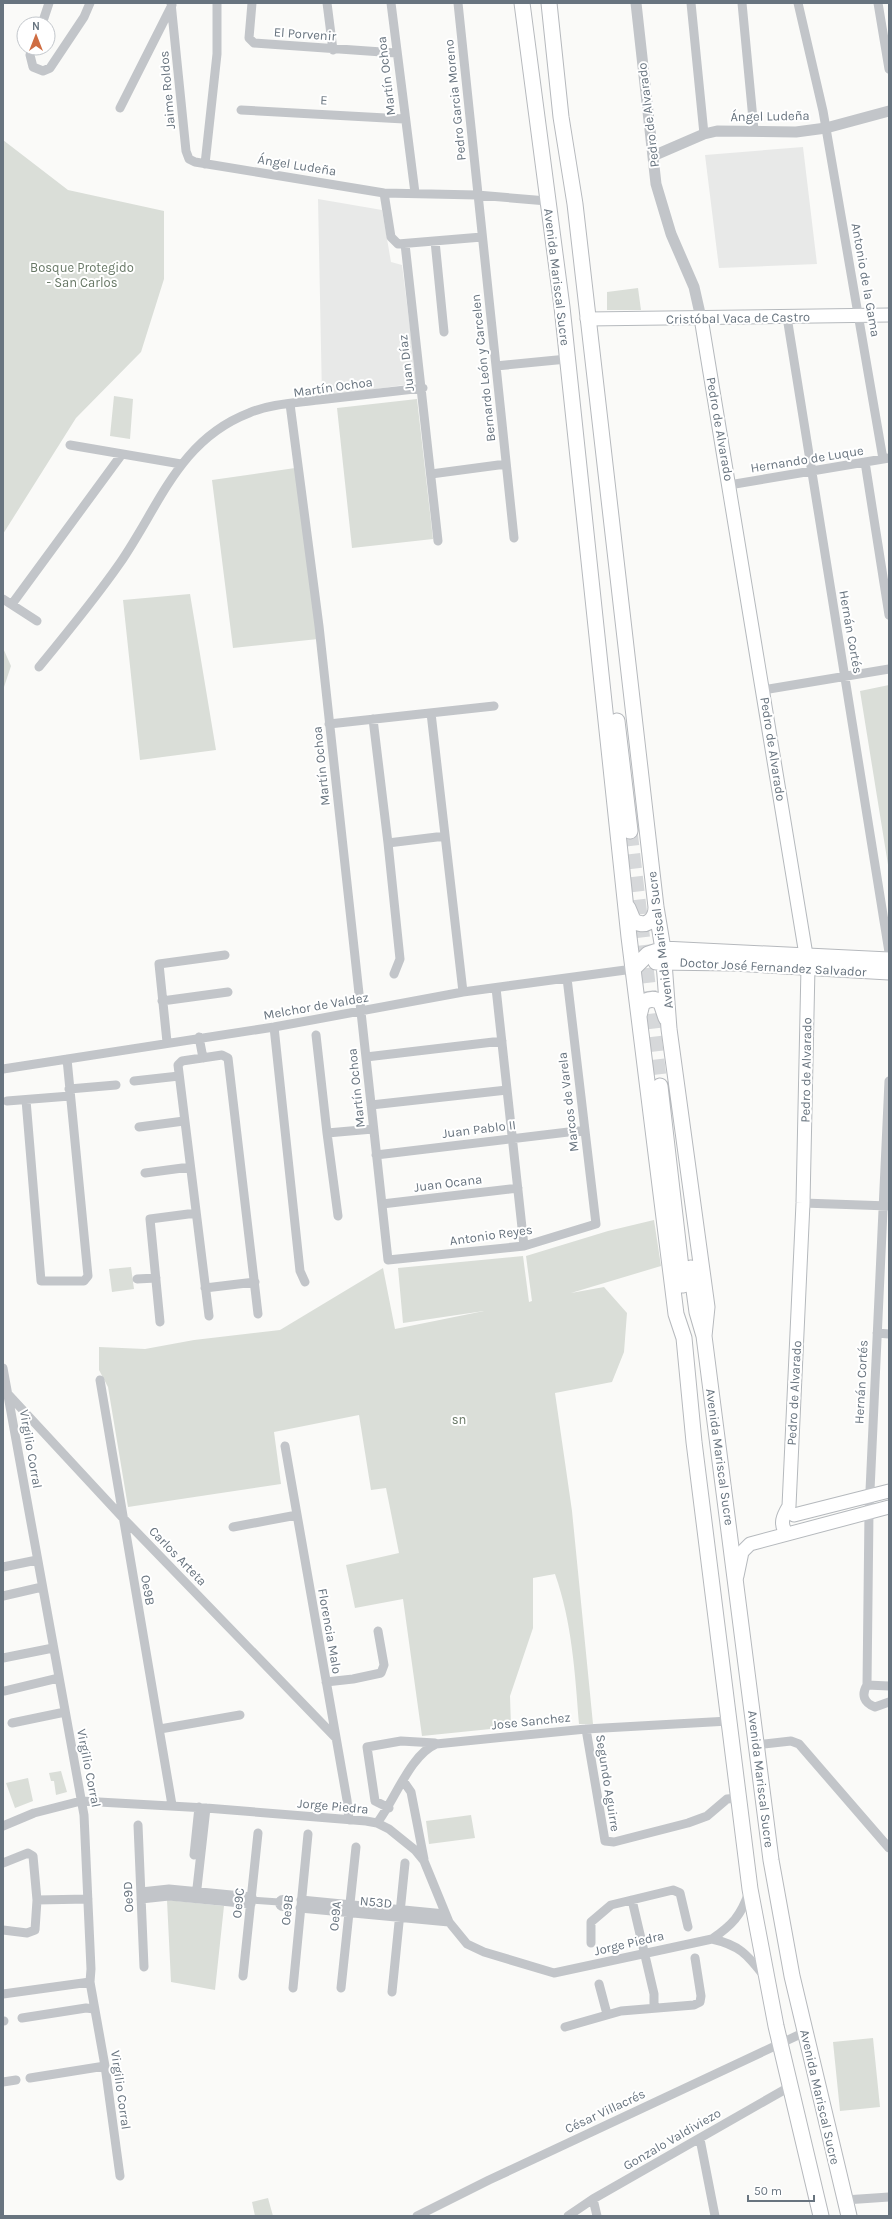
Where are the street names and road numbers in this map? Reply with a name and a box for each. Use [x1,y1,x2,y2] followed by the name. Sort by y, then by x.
[273,24,337,44] street label: El Porvenir
[374,35,398,117] street label: Martín Ochoa
[441,39,469,161] street label: Pedro Garcia Moreno
[156,50,178,130] street label: Jaime Roldos
[634,62,662,168] street label: Pedro de Alvarado
[320,92,328,108] street label: E
[730,106,810,124] street label: Ángel Ludeña
[257,149,338,179] street label: Ángel Ludeña
[541,208,573,347] street label: Avenida Mariscal Sucre
[849,222,883,338] street label: Antonio de la Gama
[468,293,498,443] street label: Bernardo León y Carcelen
[666,309,810,327] street label: Cristóbal Vaca de Castro
[395,334,417,392] street label: Juan Díaz
[292,374,374,400] street label: Martín Ochoa
[703,376,737,482] street label: Pedro de Alvarado
[749,443,865,476] street label: Hernando de Luque
[836,589,866,675] street label: Hernán Cortés
[757,696,789,802] street label: Pedro de Alvarado
[309,726,333,806] street label: Martín Ochoa
[644,870,676,1009] street label: Avenida Mariscal Sucre
[679,955,867,979] street label: Doctor José Fernandez Salvador
[262,989,370,1023] street label: Melchor de Valdez
[798,1017,814,1123] street label: Pedro de Alvarado
[344,1048,368,1128] street label: Martín Ochoa
[554,1051,582,1153] street label: Marcos de Varela
[441,1117,517,1141] street label: Juan Pablo II
[413,1171,483,1195] street label: Juan Ocana
[449,1222,534,1248] street label: Antonio Reyes
[851,1339,871,1424] street label: Hernán Cortés
[784,1340,804,1446] street label: Pedro de Alvarado
[703,1388,737,1527] street label: Avenida Mariscal Sucre
[17,1408,45,1490] street label: Virgilio Corral
[146,1523,210,1589] street label: Carlos Arteta
[138,1574,158,1606] street label: Oe9B
[315,1587,345,1675] street label: Florencia Malo
[491,1709,571,1733] street label: Jose Sanchez
[745,1710,777,1849] street label: Avenida Mariscal Sucre
[74,1727,104,1809] street label: Virgilio Corral
[593,1733,623,1833] street label: Segundo Aguirre
[297,1795,369,1817] street label: Jorge Piedra
[120,1881,136,1913] street label: Oe9D
[229,1887,247,1919] street label: Oe9C
[359,1893,393,1911] street label: N53D
[278,1894,296,1926] street label: Oe9B
[326,1900,344,1932] street label: Oe9A
[593,1928,665,1958] street label: Jorge Piedra
[797,2028,843,2166] street label: Avenida Mariscal Sucre
[108,2049,134,2131] street label: Virgilio Corral
[562,2086,648,2136] street label: César Villacrés
[621,2105,723,2173] street label: Gonzalo Valdiviezo

